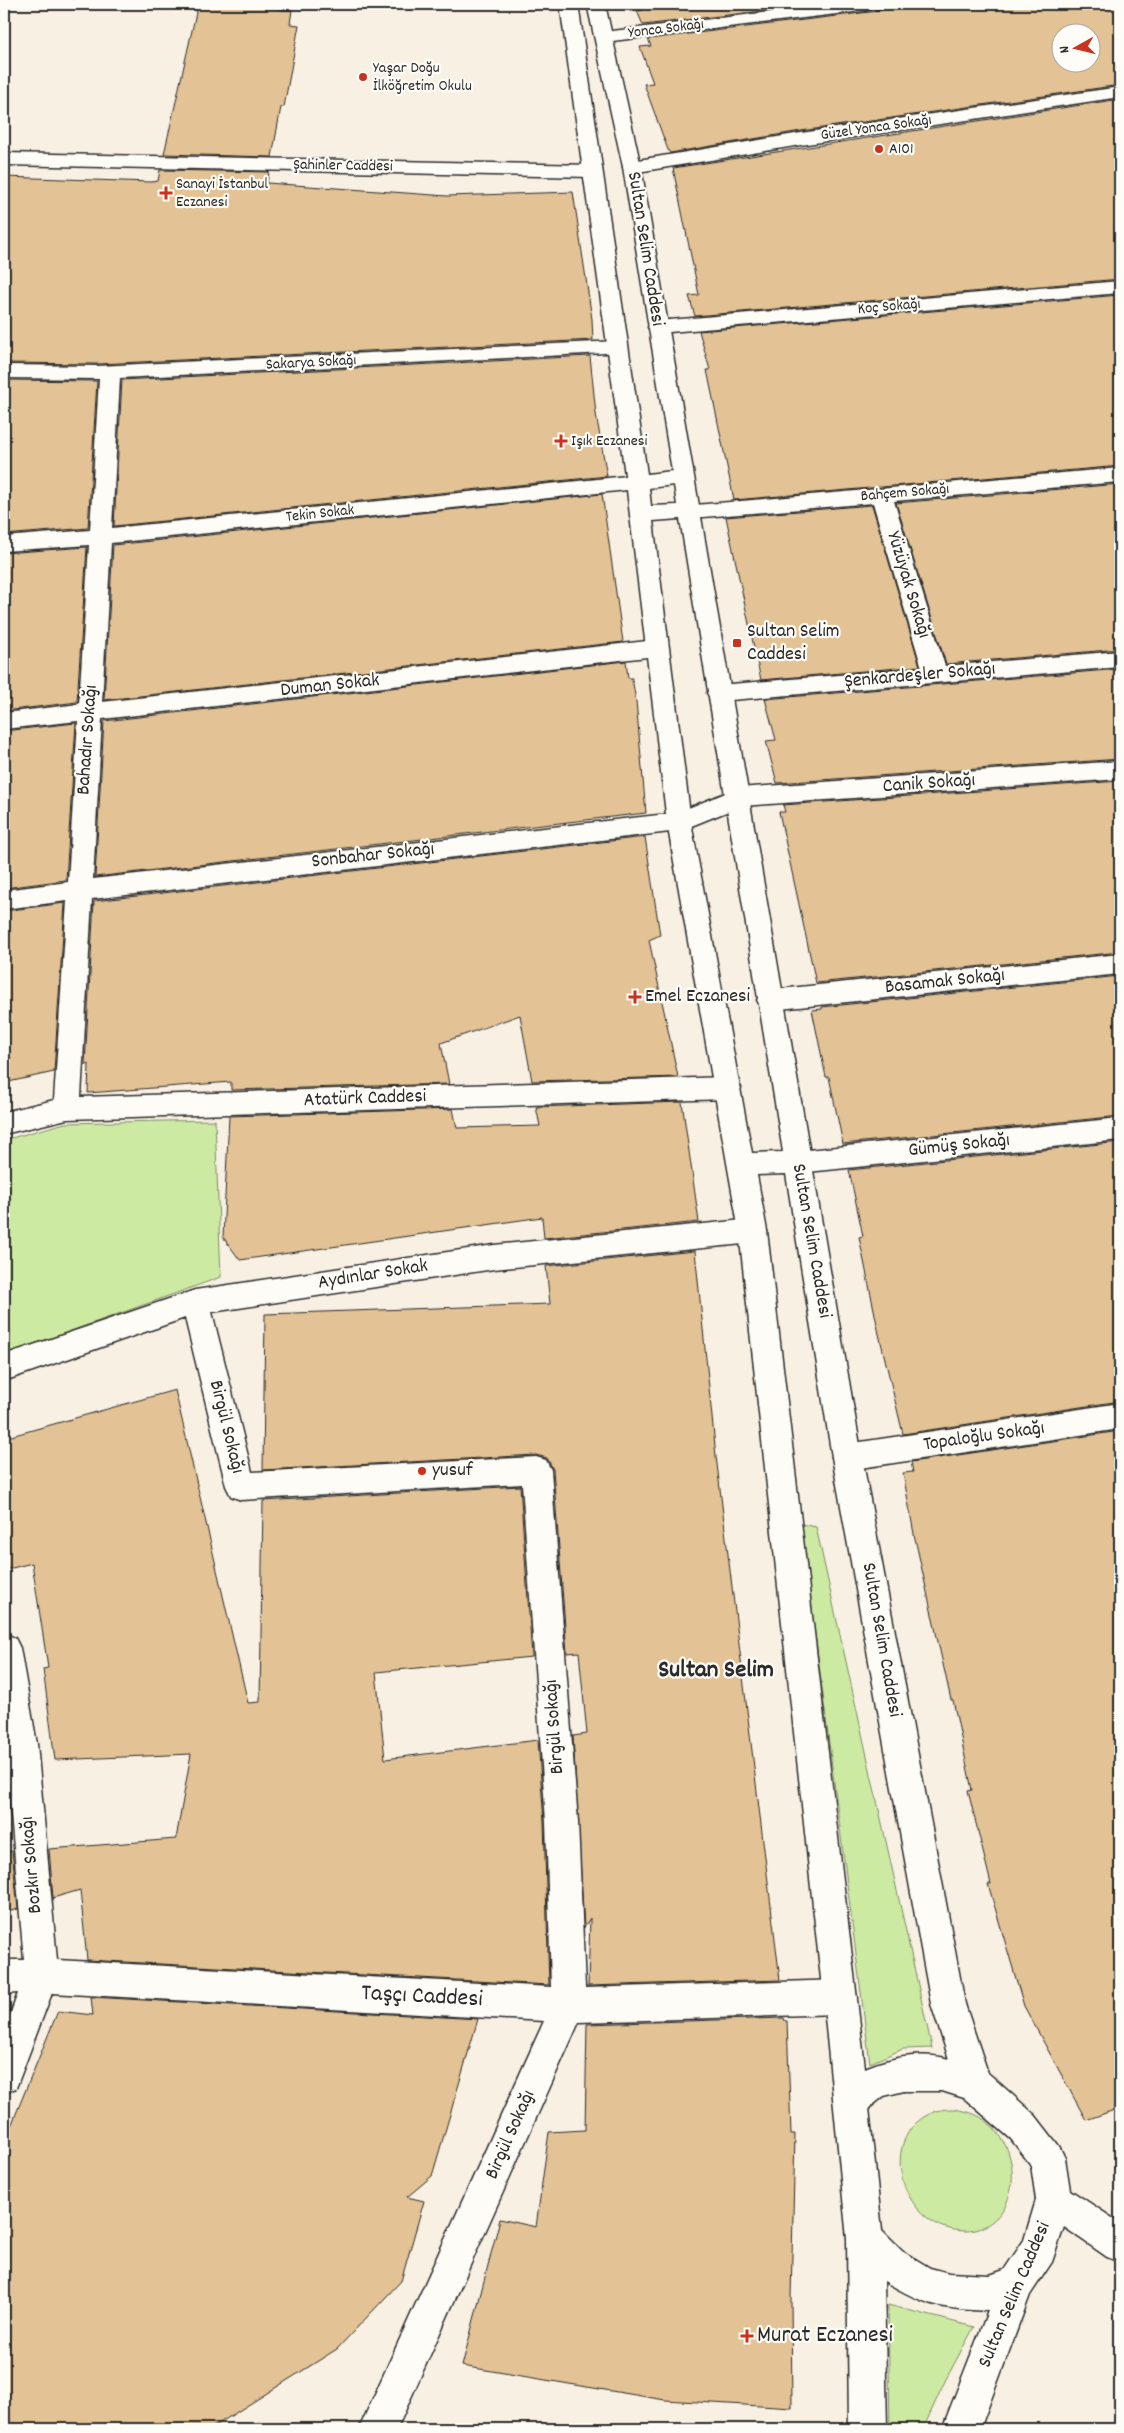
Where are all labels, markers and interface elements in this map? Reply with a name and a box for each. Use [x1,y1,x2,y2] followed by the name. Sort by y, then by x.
[627,13,705,45] street label: Yonca Sokağı
[1052,22,1102,72] north arrow
[1055,45,1075,54] text: N
[373,57,472,98] place label: Yaşar Doğu İlköğretim Okulu
[357,71,369,83] marker: Yaşar Doğu İlköğretim Okulu
[819,109,933,147] street label: Güzel Yonca Sokağı
[889,138,913,161] place label: A101
[873,143,885,155] marker: A101
[293,154,393,178] street label: Şahinler Caddesi
[619,170,671,329] street label: Sultan Selim Caddesi
[176,173,268,214] place label: Sanayi İstanbul Eczanesi
[160,187,172,199] marker: Sanayi İstanbul Eczanesi
[857,293,921,321] street label: Koç Sokağı
[265,349,357,377] street label: Sakarya Sokağı
[571,430,647,453] place label: Işık Eczanesi
[555,435,567,447] marker: Işık Eczanesi
[860,478,950,508] street label: Bahçem Sokağı
[285,499,355,529] street label: Tekin Sokak
[879,528,937,642] street label: Yüzüyak Sokağı
[747,618,840,669] place label: Sultan Selim Caddesi
[731,637,743,649] marker: Sultan Selim Caddesi
[843,655,997,697] street label: Şenkardeşler Sokağı
[279,667,381,705] street label: Duman Sokak
[70,684,106,796] street label: Bahadır Sokağı
[882,767,976,801] street label: Canik Sokağı
[310,836,436,876] street label: Sonbahar Sokağı
[884,962,1006,1002] street label: Basamak Sokağı
[645,983,751,1011] place label: Emel Eczanesi
[629,991,641,1003] marker: Emel Eczanesi
[303,1083,427,1115] street label: Atatürk Caddesi
[907,1127,1011,1165] street label: Gümüş Sokağı
[784,1162,838,1321] street label: Sultan Selim Caddesi
[316,1252,430,1298] street label: Aydınlar Sokak
[201,1378,251,1476] street label: Birgül Sokağı
[922,1415,1046,1459] street label: Topaloğlu Sokağı
[432,1457,474,1485] place label: yusuf
[416,1465,428,1477] marker: yusuf
[854,1561,908,1720] street label: Sultan Selim Caddesi
[658,1653,774,1689] district label: Sultan Selim
[538,1679,572,1775] street label: Birgül Sokağı
[14,1815,50,1915] street label: Bozkır Sokağı
[360,1977,484,2017] street label: Taşçı Caddesi
[479,2086,543,2184] street label: Birgül Sokağı
[972,2217,1059,2372] street label: Sultan Selim Caddesi
[757,2319,893,2353] place label: Murat Eczanesi
[741,2330,753,2342] marker: Murat Eczanesi

